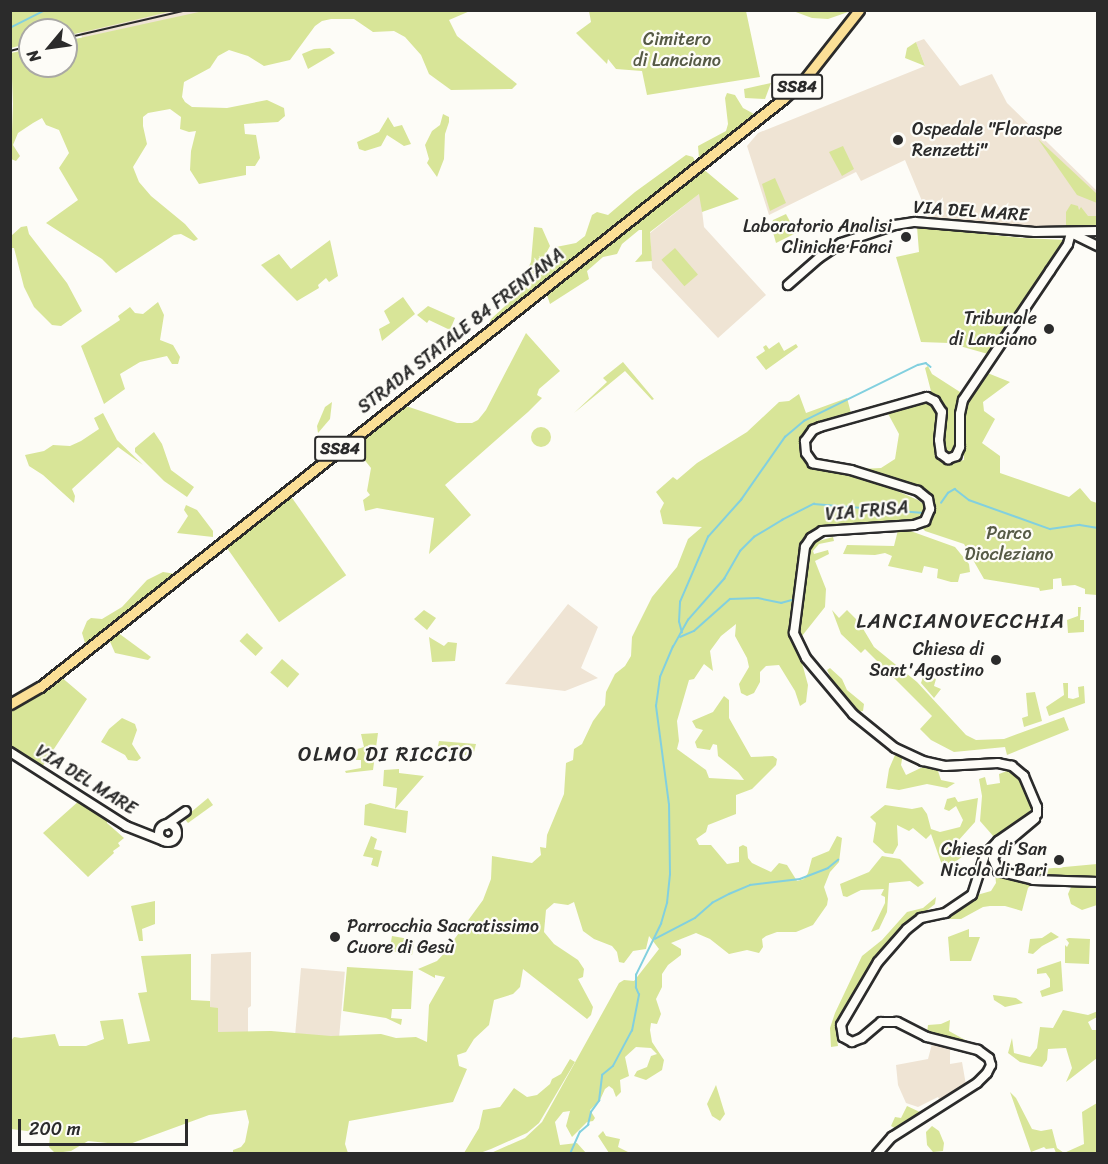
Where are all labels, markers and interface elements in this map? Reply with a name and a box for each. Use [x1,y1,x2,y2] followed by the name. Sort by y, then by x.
[18,18,78,78] north arrow
[633,29,721,72] park label: Cimitero di Lanciano
[18,44,49,68] text: N
[770,74,824,100] road number: SS84
[912,119,1061,162] place label: Ospedale "Floraspe Renzetti"
[889,131,907,149] marker: Ospedale "Floraspe Renzetti"
[913,196,1029,226] street label: VIA DEL MARE
[744,216,892,258] place label: Laboratorio Analisi Cliniche Fanci
[897,228,915,246] marker: Laboratorio Analisi Cliniche Fanci
[353,244,569,418] street label: STRADA STATALE 84 FRENTANA
[949,308,1037,350] place label: Tribunale di Lanciano
[1042,322,1056,336] marker: Tribunale di Lanciano
[313,436,367,462] road number: SS84
[825,497,909,525] street label: VIA FRISA
[965,523,1053,566] park label: Parco Diocleziano
[858,608,1064,634] district label: LANCIANOVECCHIA
[869,639,984,682] place label: Chiesa di Sant'Agostino
[989,653,1003,667] marker: Chiesa di Sant'Agostino
[31,740,141,820] street label: VIA DEL MARE
[299,741,473,767] district label: OLMO DI RICCIO
[941,839,1047,882] place label: Chiesa di San Nicola di Bari
[1052,853,1066,867] marker: Chiesa di San Nicola di Bari
[347,916,539,958] place label: Parrocchia Sacratissimo Cuore di Gesù
[328,930,342,944] marker: Parrocchia Sacratissimo Cuore di Gesù
[21,1107,190,1145] scale bar
[29,1113,81,1145] text: 200 m

